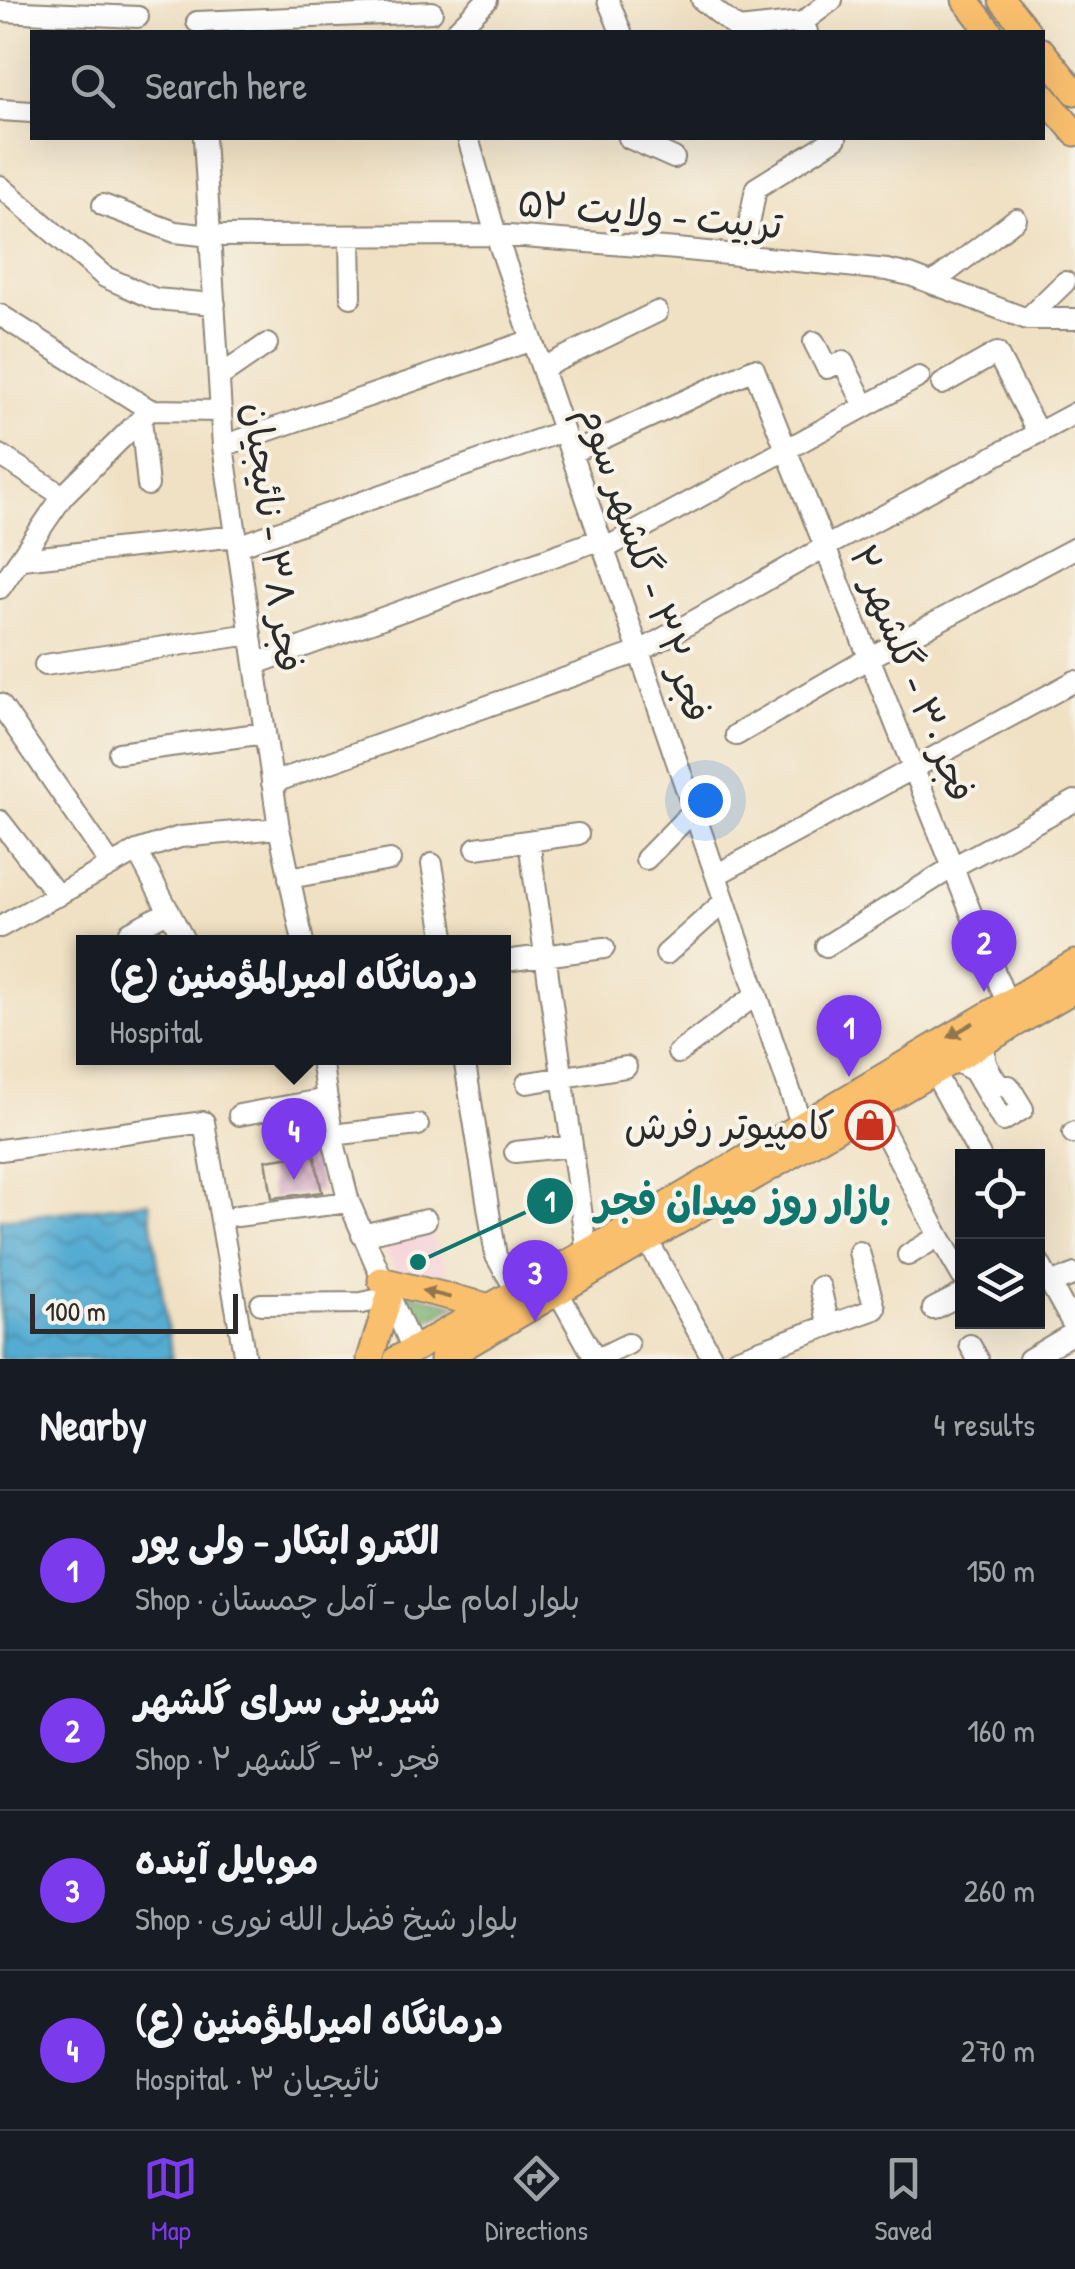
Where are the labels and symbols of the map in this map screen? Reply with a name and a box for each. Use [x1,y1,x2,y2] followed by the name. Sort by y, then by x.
[515,176,786,251] street label: تربیت - ولایت ۵۲
[564,397,725,730] street label: فجر ۳۲ - گلشهر سوم
[232,399,316,675] street label: فجر ۳۸ - نائیجیان
[838,537,988,809] street label: فجر ۳۰ - گلشهر ۲
[680,775,731,826] your location
[952,910,1016,992] pin: 2
[816,994,882,1077] pin: 1
[947,1021,975,1038] one-way arrow
[262,1098,326,1180] pin: 4
[624,1099,835,1151] place label: کامپیوتر رفرش
[844,1099,896,1151] shop icon: کامپیوتر رفرش
[525,1166,911,1236] callout: بازار روز میدان فجر
[591,1173,891,1227] text: بازار روز میدان فجر
[545,1181,556,1221] text: 1
[502,1240,568,1322] pin: 3
[420,1286,451,1301] one-way arrow
[30,1289,238,1334] scale bar

